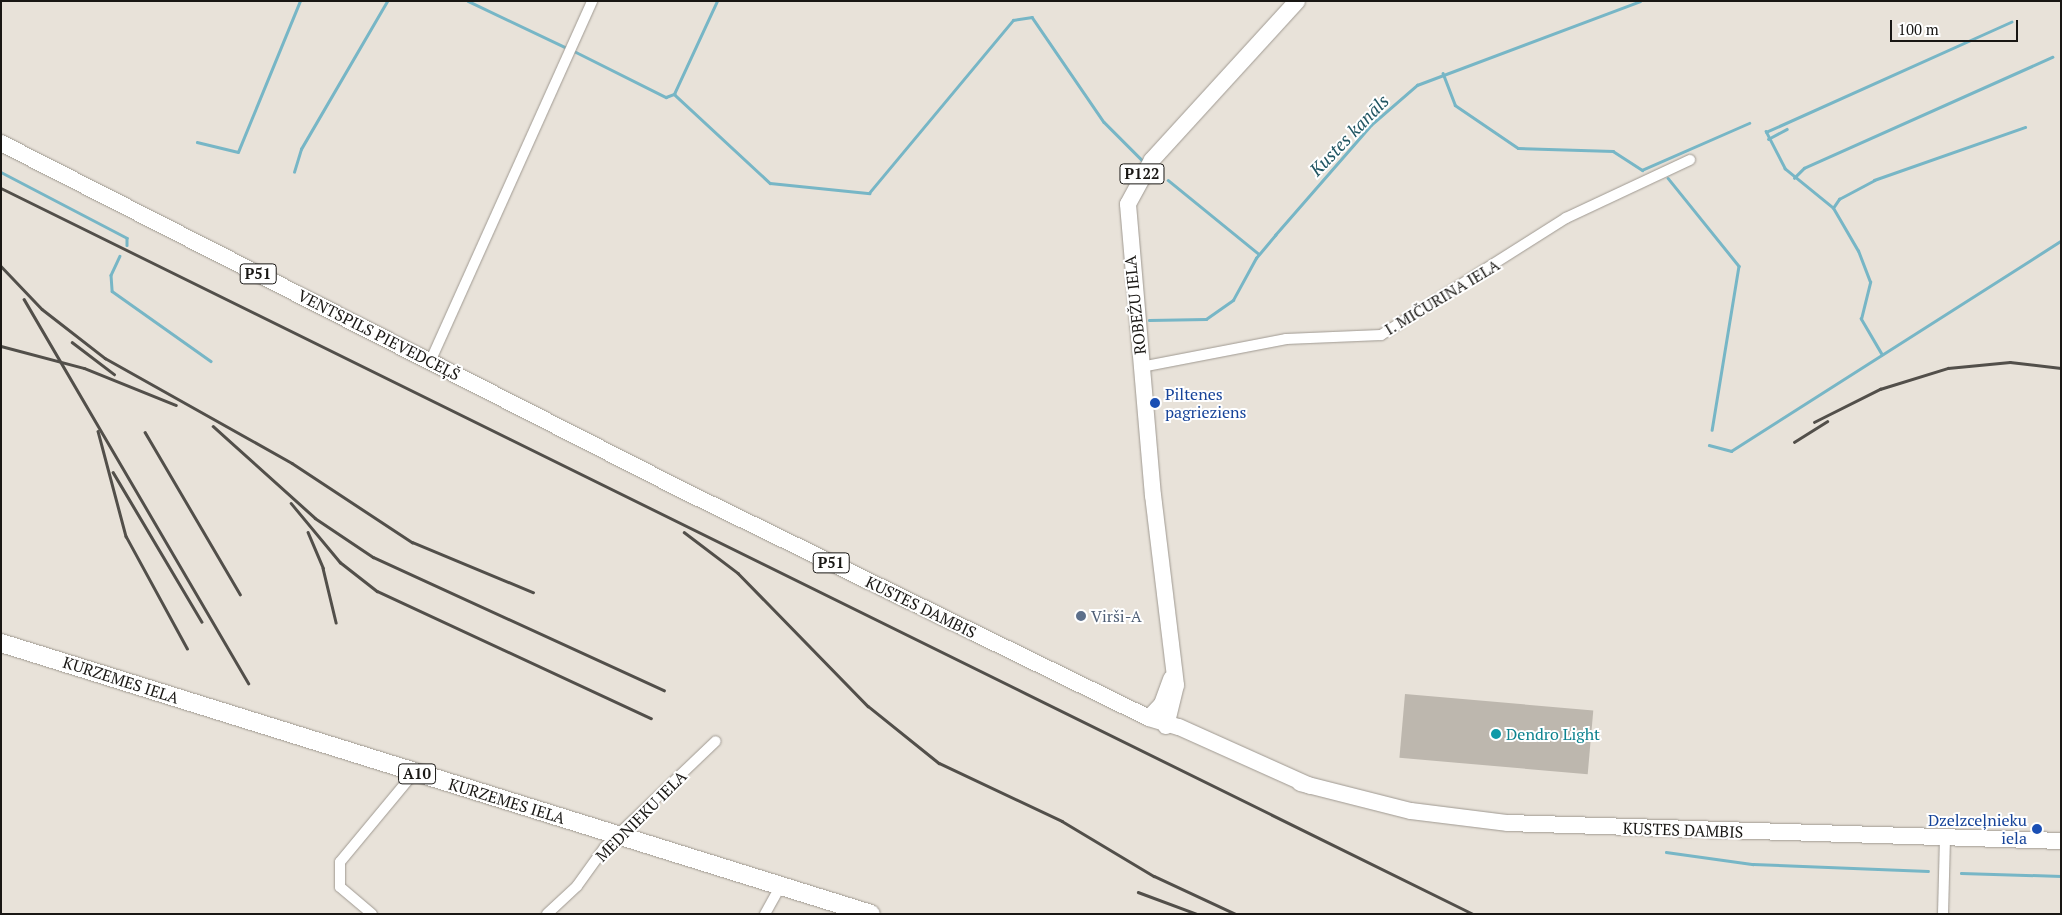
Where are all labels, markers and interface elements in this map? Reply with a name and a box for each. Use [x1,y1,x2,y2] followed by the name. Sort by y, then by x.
[1892,10,2020,42] scale bar
[1898,19,1939,39] text: 100 m
[1305,90,1393,180] water label: Kustes kanāls
[1118,162,1166,186] road number: P122
[1120,254,1150,356] street label: ROBEŽU IELA
[1381,255,1503,339] street label: I. MIČURINA IELA
[239,262,277,286] road number: P51
[294,286,464,384] street label: VENTSPILS PIEVEDCEĻŠ
[1165,384,1246,422] place label: Piltenes pagrieziens
[1149,397,1161,409] marker: Piltenes pagrieziens
[812,550,850,576] road number: P51
[863,572,979,642] street label: KUSTES DAMBIS
[1091,606,1142,626] place label: Virši-A
[1075,610,1087,622] marker: Virši-A
[61,652,181,708] street label: KURZEMES IELA
[1506,724,1600,744] place label: Dendro Light
[1490,728,1502,740] marker: Dendro Light
[397,762,437,786] road number: A10
[592,767,690,865] street label: MEDNIEKU IELA
[447,774,567,828] street label: KURZEMES IELA
[1928,810,2027,848] place label: Dzelzceļnieku iela
[1622,818,1744,842] street label: KUSTES DAMBIS
[2031,823,2043,835] marker: Dzelzceļnieku iela

